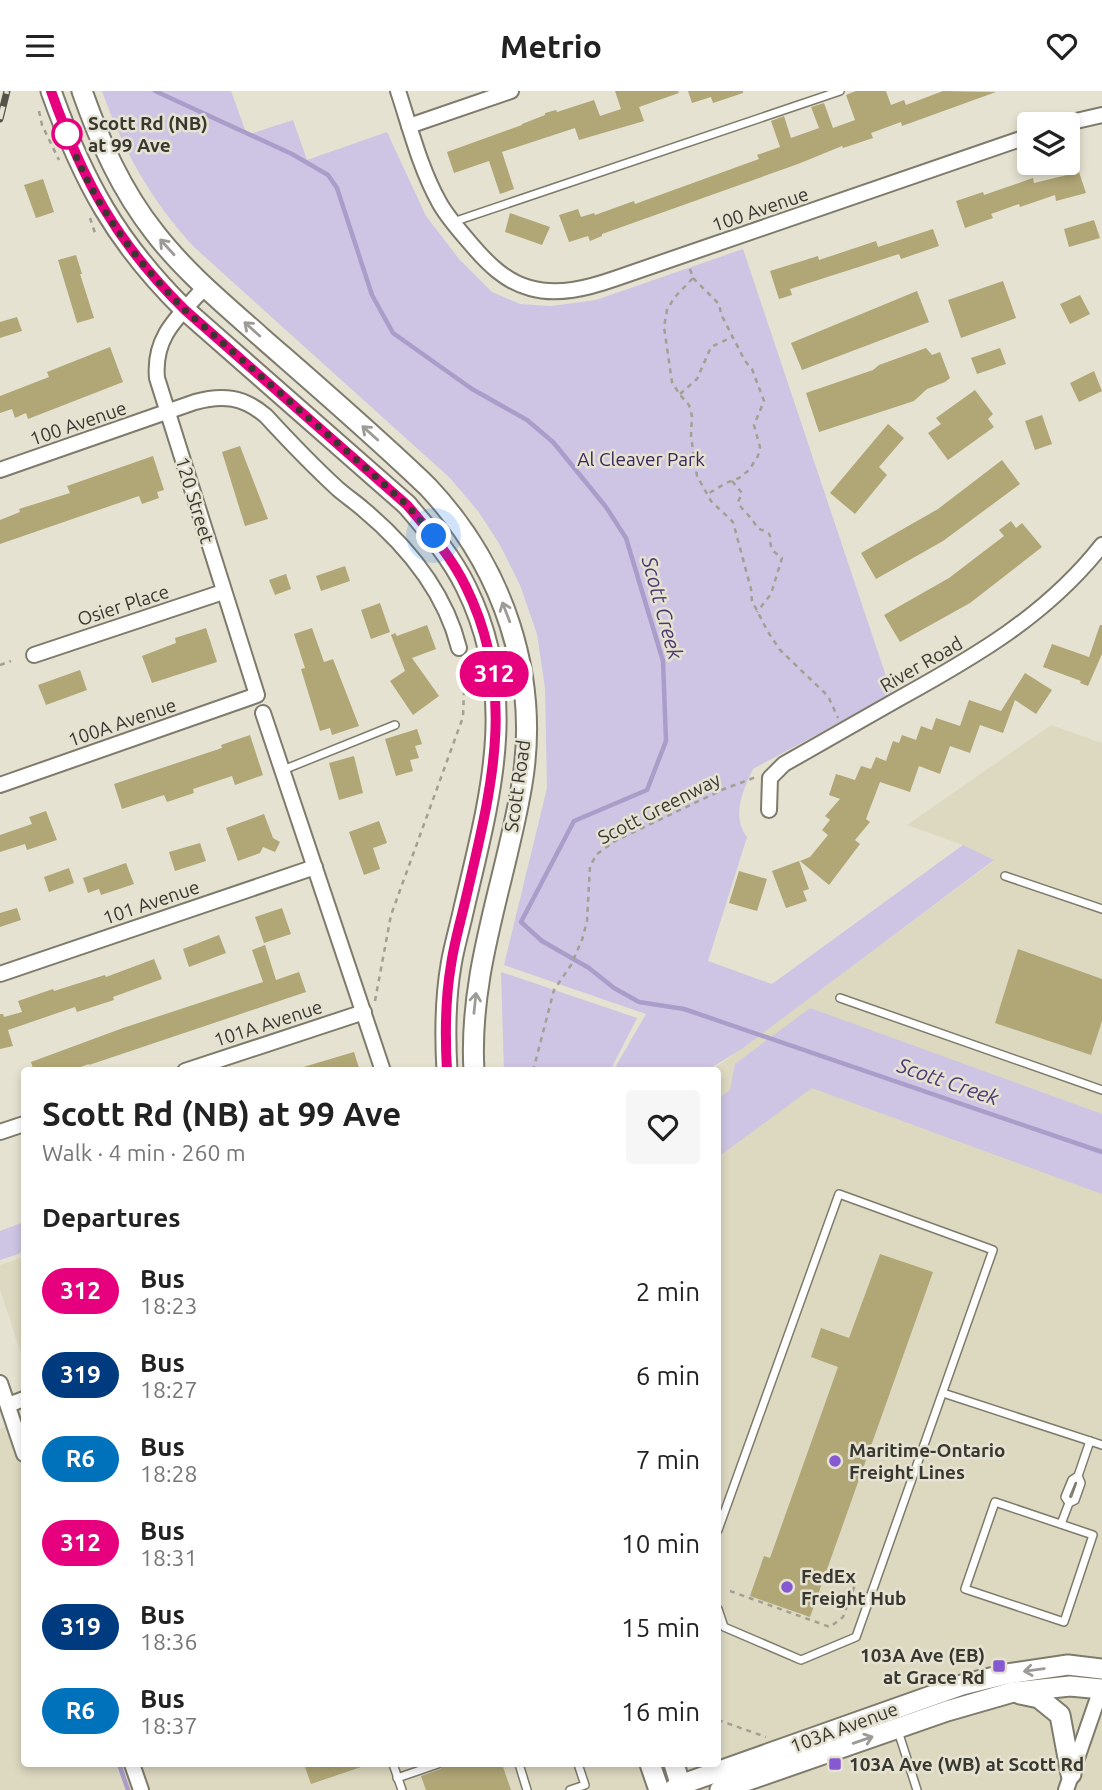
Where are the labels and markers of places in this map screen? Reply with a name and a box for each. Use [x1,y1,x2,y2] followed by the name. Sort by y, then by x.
[88,112,208,156] place label: Scott Rd (NB) at 99 Ave
[52,119,82,149] marker: Scott Rd (NB) at 99 Ave
[849,1439,1005,1483] place label: Maritime-Ontario Freight Lines
[827,1453,843,1469] marker: Maritime-Ontario Freight Lines
[801,1565,906,1609] place label: FedEx Freight Hub
[779,1579,795,1595] marker: FedEx Freight Hub
[860,1644,985,1688] place label: 103A Ave (EB) at Grace Rd
[991,1658,1007,1674] marker: 103A Ave (EB) at Grace Rd
[849,1753,1084,1775] place label: 103A Ave (WB) at Scott Rd
[827,1756,843,1772] marker: 103A Ave (WB) at Scott Rd

